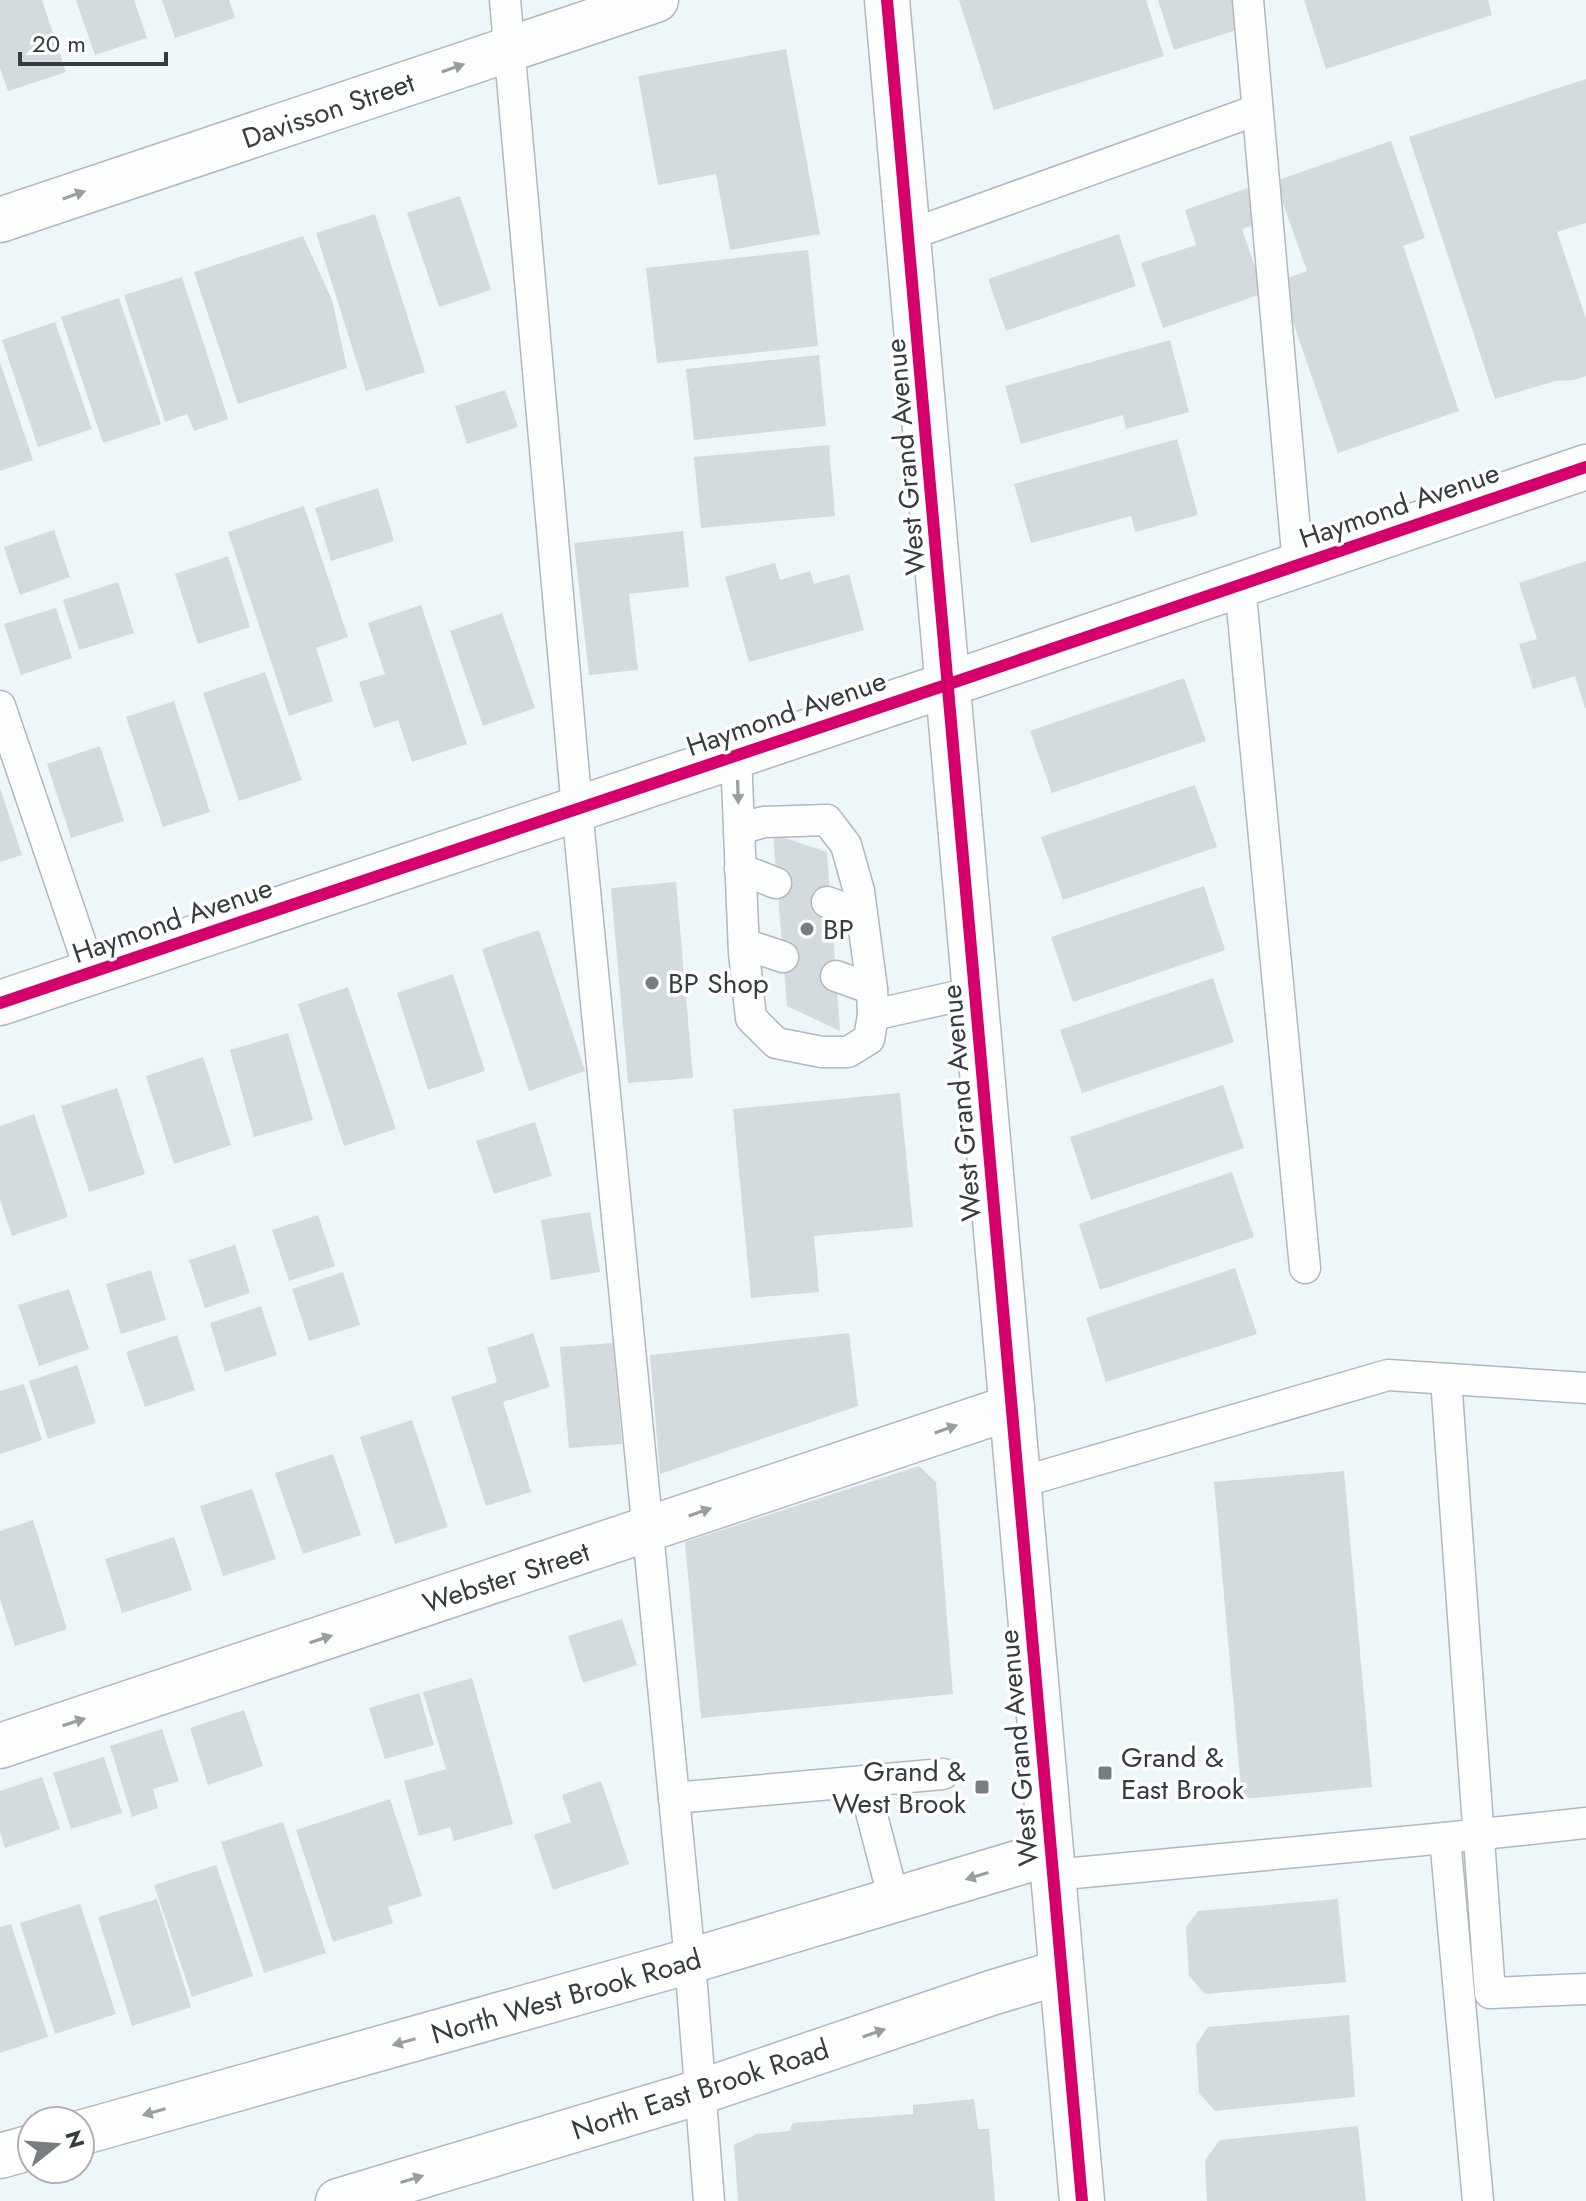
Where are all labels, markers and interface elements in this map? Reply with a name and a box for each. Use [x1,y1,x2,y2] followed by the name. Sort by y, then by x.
[20,16,166,66] scale bar
[32,26,86,61] text: 20 m
[442,61,466,73] one-way arrow
[237,62,420,159] street label: Davisson Street
[62,188,86,200] one-way arrow
[875,337,936,577] street label: West Grand Avenue
[1294,452,1505,559] street label: Haymond Avenue
[681,660,892,767] street label: Haymond Avenue
[731,780,744,805] one-way arrow
[67,867,278,974] street label: Haymond Avenue
[823,909,854,950] place label: BP
[798,920,816,938] marker: BP
[668,963,769,1004] place label: BP Shop
[643,974,661,992] marker: BP Shop
[931,983,992,1223] street label: West Grand Avenue
[935,1423,959,1435] one-way arrow
[688,1506,712,1518] one-way arrow
[418,1531,595,1624] street label: Webster Street
[988,1628,1049,1868] street label: West Grand Avenue
[309,1633,333,1645] one-way arrow
[62,1715,86,1727] one-way arrow
[1121,1737,1245,1810] place label: Grand & East Brook
[832,1751,967,1824] place label: Grand & West Brook
[1096,1764,1114,1782] marker: Grand & East Brook
[973,1778,991,1796] marker: Grand & West Brook
[964,1870,988,1883] one-way arrow
[426,1938,706,2055] street label: North West Brook Road
[862,2027,886,2039] one-way arrow
[566,2029,834,2150] street label: North East Brook Road
[392,2036,416,2049] one-way arrow
[16,2105,96,2185] north arrow
[142,2107,167,2119] one-way arrow
[57,2126,93,2152] text: N
[401,2172,425,2184] one-way arrow

